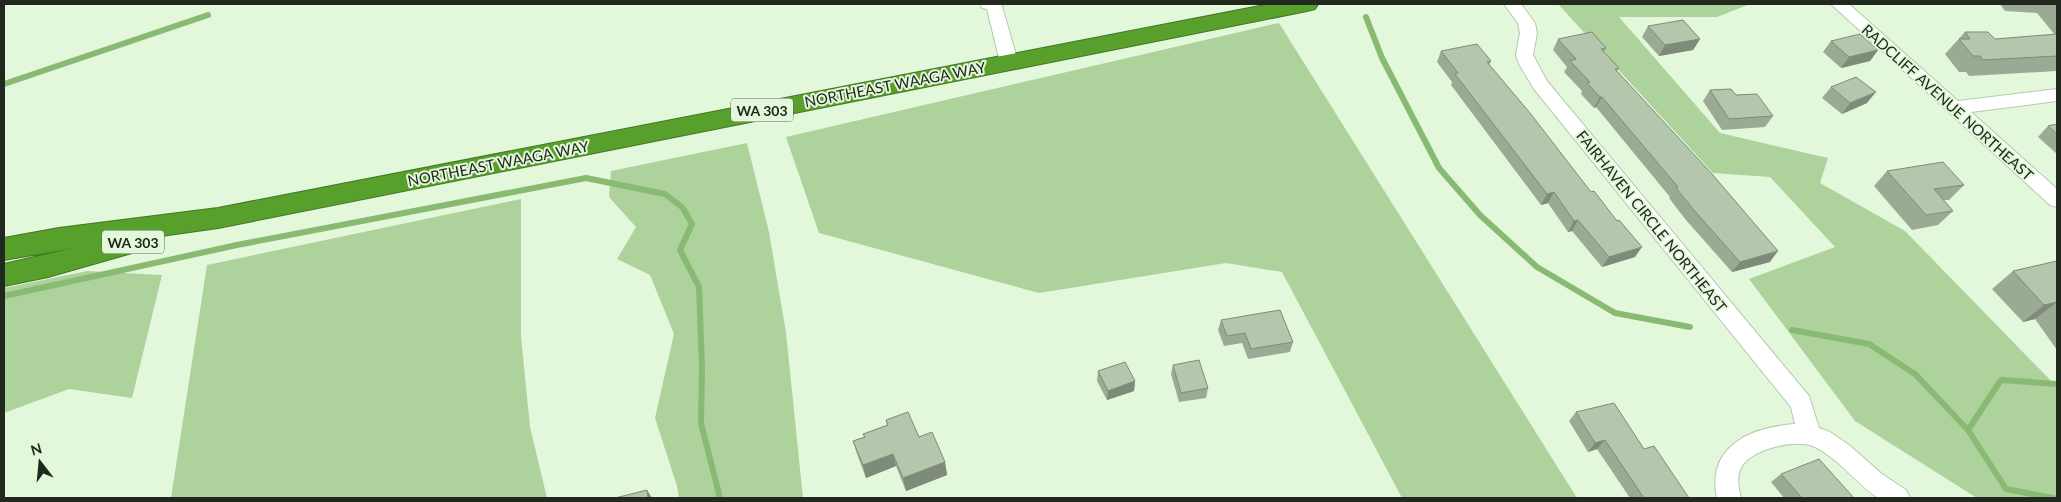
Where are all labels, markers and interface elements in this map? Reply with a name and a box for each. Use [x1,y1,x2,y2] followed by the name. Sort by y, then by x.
[1859,20,2038,184] street label: RADCLIFF AVENUE NORTHEAST
[803,57,988,110] street label: NORTHEAST WAAGA WAY
[731,98,793,122] road number: WA 303
[1573,126,1731,316] street label: FAIRHAVEN CIRCLE NORTHEAST
[406,136,591,189] street label: NORTHEAST WAAGA WAY
[102,230,164,253] road number: WA 303
[15,437,65,487] north arrow
[29,439,44,459] text: N

